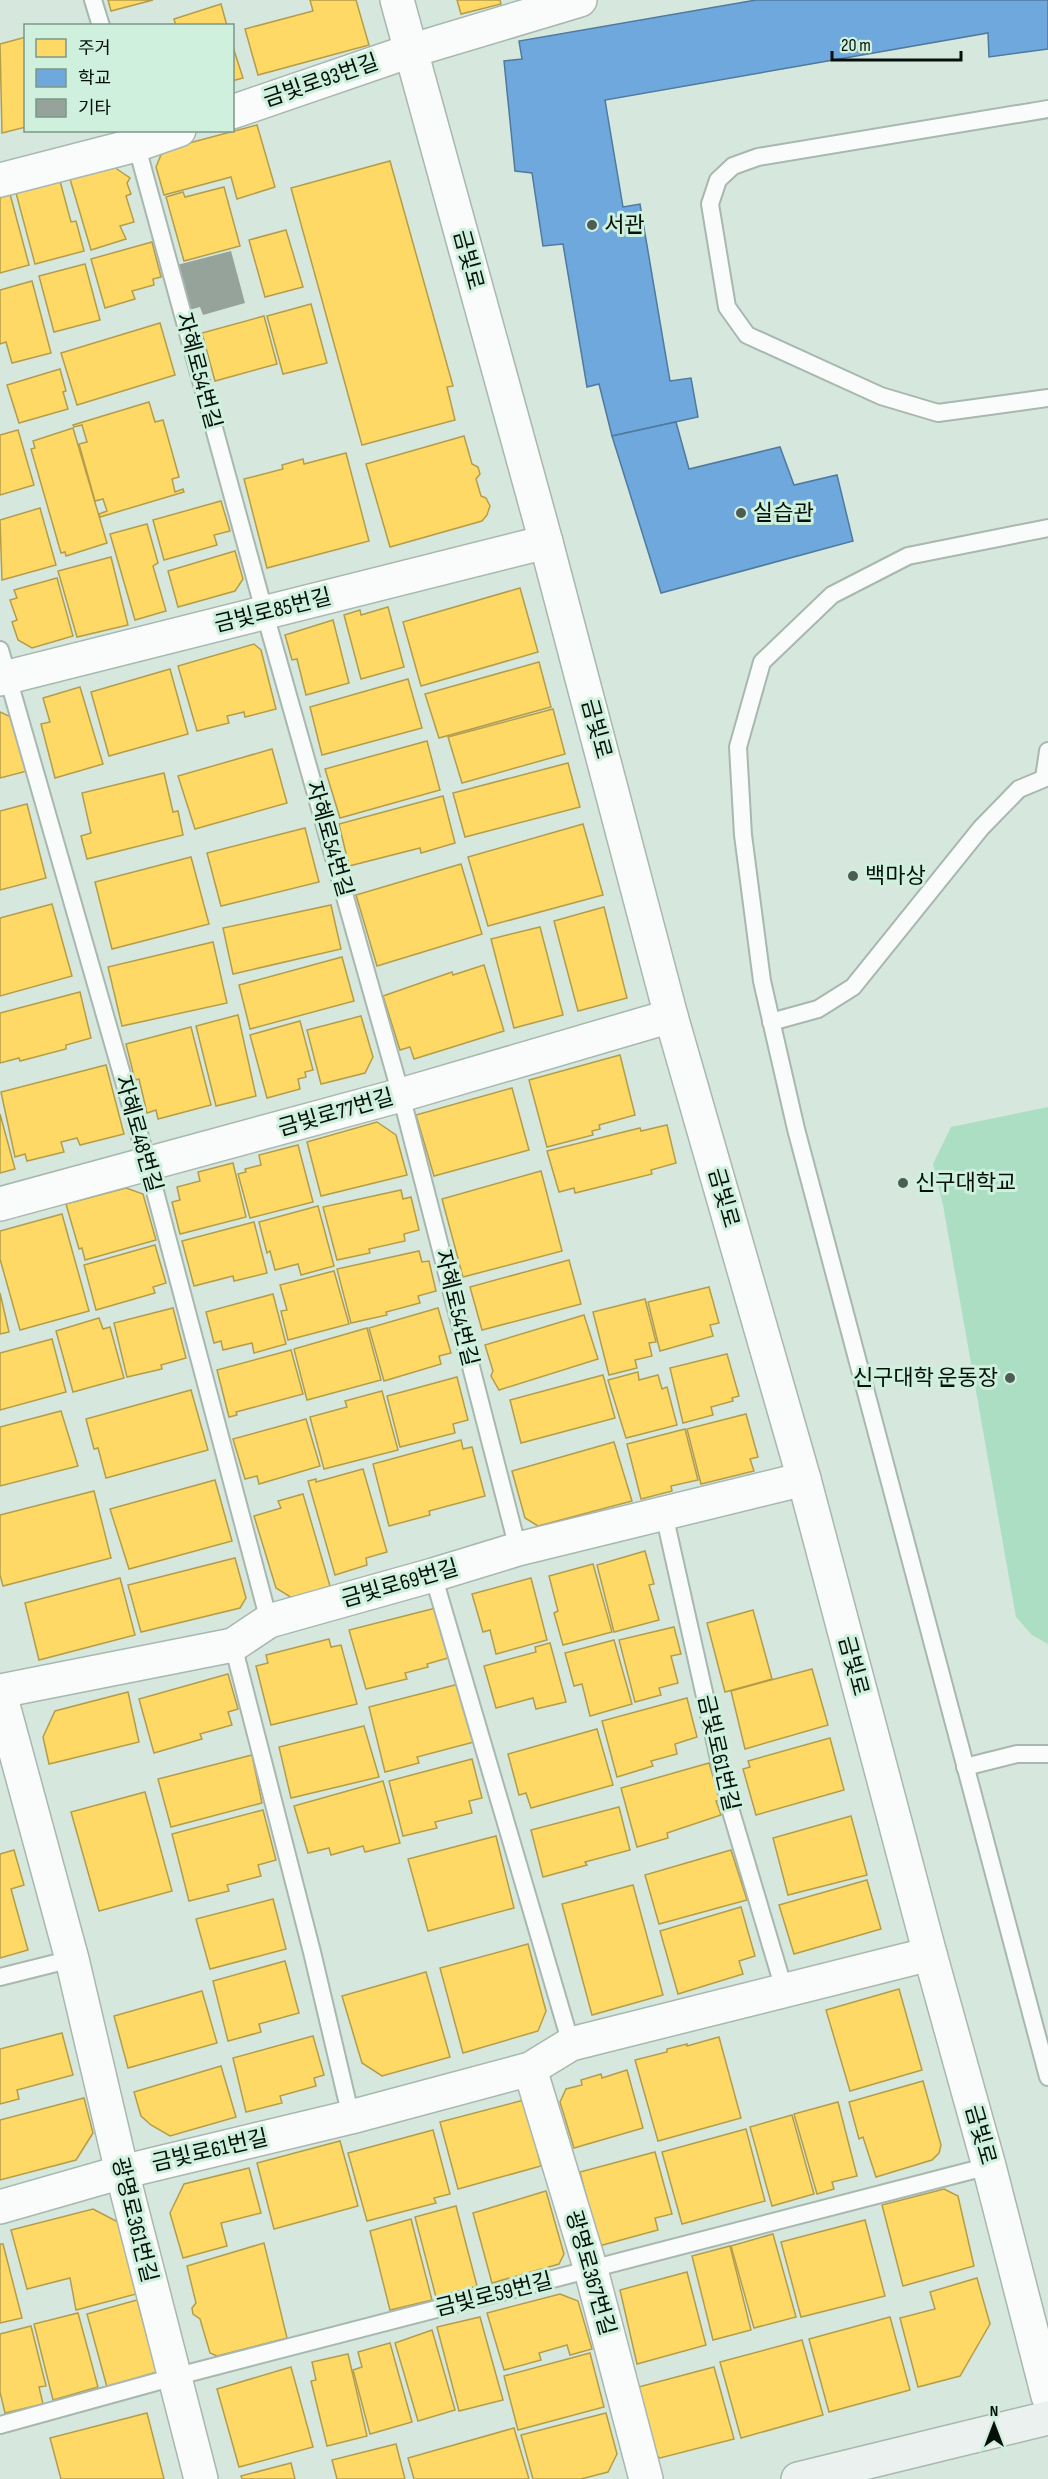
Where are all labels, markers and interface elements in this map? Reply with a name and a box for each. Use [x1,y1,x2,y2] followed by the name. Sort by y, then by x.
[24,24,234,132] legend
[832,24,961,62] scale bar
[841,35,871,56] text: 20 m
[78,38,111,59] text: 주거
[260,49,382,113] street label: 금빛로93번길
[78,68,111,89] text: 학교
[78,98,112,119] text: 기타
[604,212,644,239] place label: 서관
[585,218,599,232] marker: 서관
[447,227,489,293] street label: 금빛로
[170,310,226,432] street label: 자혜로54번길
[753,500,814,527] place label: 실습관
[734,506,748,520] marker: 실습관
[212,583,334,639] street label: 금빛로85번길
[575,696,617,762] street label: 금빛로
[300,778,358,900] street label: 자혜로54번길
[865,863,926,890] place label: 백마상
[846,869,860,883] marker: 백마상
[108,1073,168,1195] street label: 자혜로48번길
[275,1084,397,1142] street label: 금빛로77번길
[702,1165,744,1231] street label: 금빛로
[915,1170,1016,1197] place label: 신구대학교
[896,1176,910,1190] marker: 신구대학교
[428,1247,484,1369] street label: 자혜로54번길
[853,1365,998,1392] place label: 신구대학 운동장
[1003,1371,1017,1385] marker: 신구대학 운동장
[338,1554,462,1614] street label: 금빛로69번길
[832,1633,874,1699] street label: 금빛로
[692,1692,744,1814] street label: 금빛로61번길
[959,2102,1001,2168] street label: 금빛로
[149,2125,271,2177] street label: 금빛로61번길
[105,2155,163,2285] street label: 광명로361번길
[559,2207,621,2339] street label: 광명로367번길
[433,2267,555,2323] street label: 금빛로59번길
[964,2395,1024,2455] north arrow
[990,2402,998,2421] text: N

